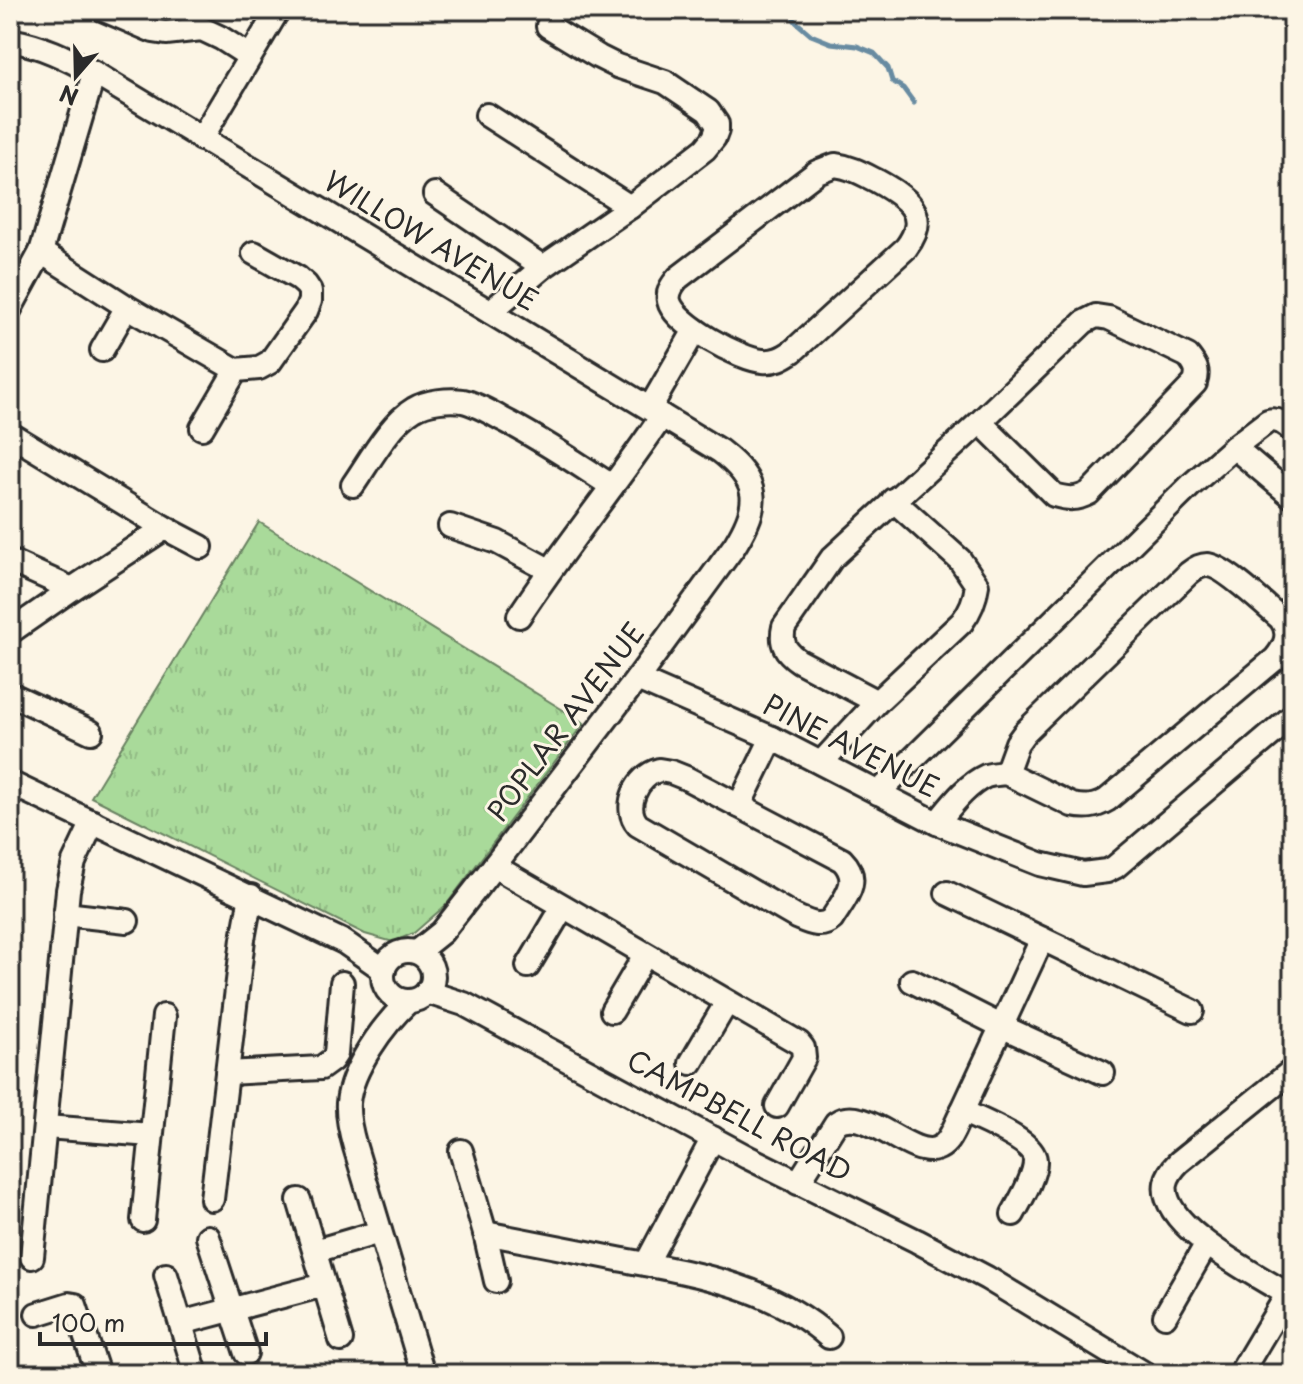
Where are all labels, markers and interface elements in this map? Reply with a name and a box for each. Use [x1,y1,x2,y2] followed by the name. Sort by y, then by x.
[36,36,116,116] north arrow
[55,78,82,115] text: N
[317,159,547,321] street label: WILLOW AVENUE
[476,613,654,830] street label: POPLAR AVENUE
[757,682,947,807] street label: PINE AVENUE
[620,1037,860,1192] street label: CAMPBELL ROAD
[40,1296,266,1346] scale bar
[52,1304,125,1340] text: 100 m

